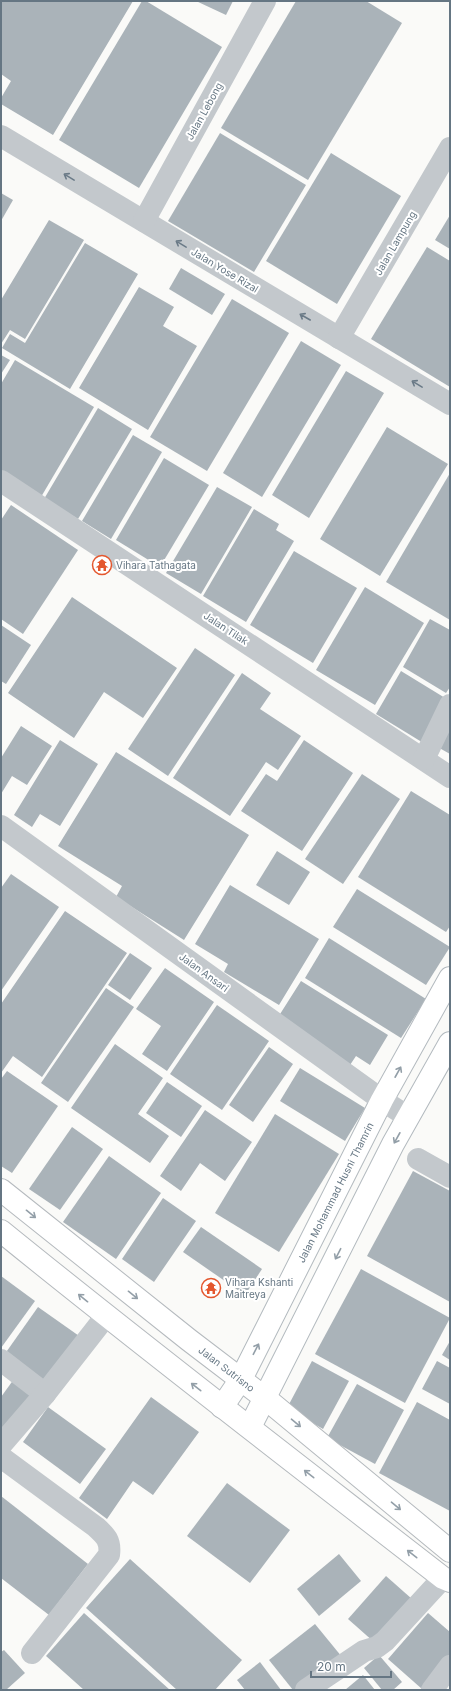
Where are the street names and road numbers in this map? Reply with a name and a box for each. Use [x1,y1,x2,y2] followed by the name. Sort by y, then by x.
[183,80,225,142] street label: Jalan Lebong
[372,209,418,277] street label: Jalan Lampung
[189,245,261,295] street label: Jalan Yose Rizal
[202,609,251,647] street label: Jalan Tilak
[177,950,231,994] street label: Jalan Ansari
[295,1120,376,1264] street label: Jalan Mohammad Husni Thamrin
[196,1344,257,1394] street label: Jalan Sutrisno

